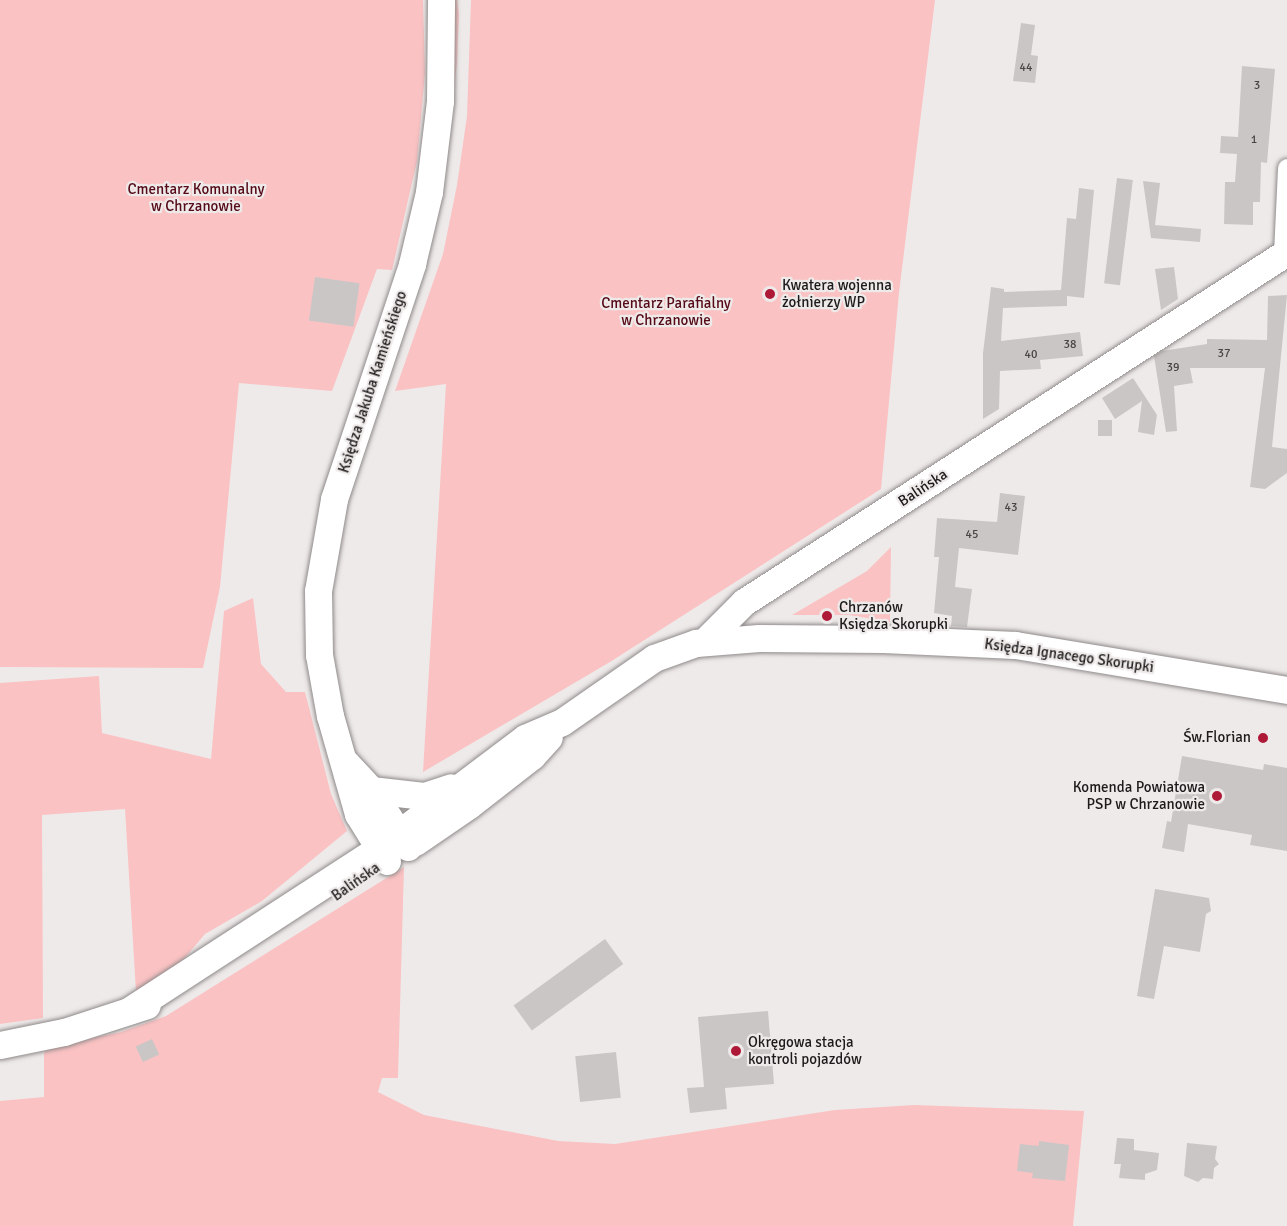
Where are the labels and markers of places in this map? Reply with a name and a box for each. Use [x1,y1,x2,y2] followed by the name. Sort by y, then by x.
[782,276,892,311] place label: Kwatera wojenna żołnierzy WP
[763,287,777,301] marker: Kwatera wojenna żołnierzy WP
[839,598,948,633] place label: Chrzanów Księdza Skorupki
[820,609,834,623] marker: Chrzanów Księdza Skorupki
[1183,729,1251,747] place label: Św.Florian
[1256,731,1270,745] marker: Św.Florian
[1073,778,1205,813] place label: Komenda Powiatowa PSP w Chrzanowie
[1210,789,1224,803] marker: Komenda Powiatowa PSP w Chrzanowie
[748,1033,862,1068] place label: Okręgowa stacja kontroli pojazdów
[729,1044,743,1058] marker: Okręgowa stacja kontroli pojazdów

